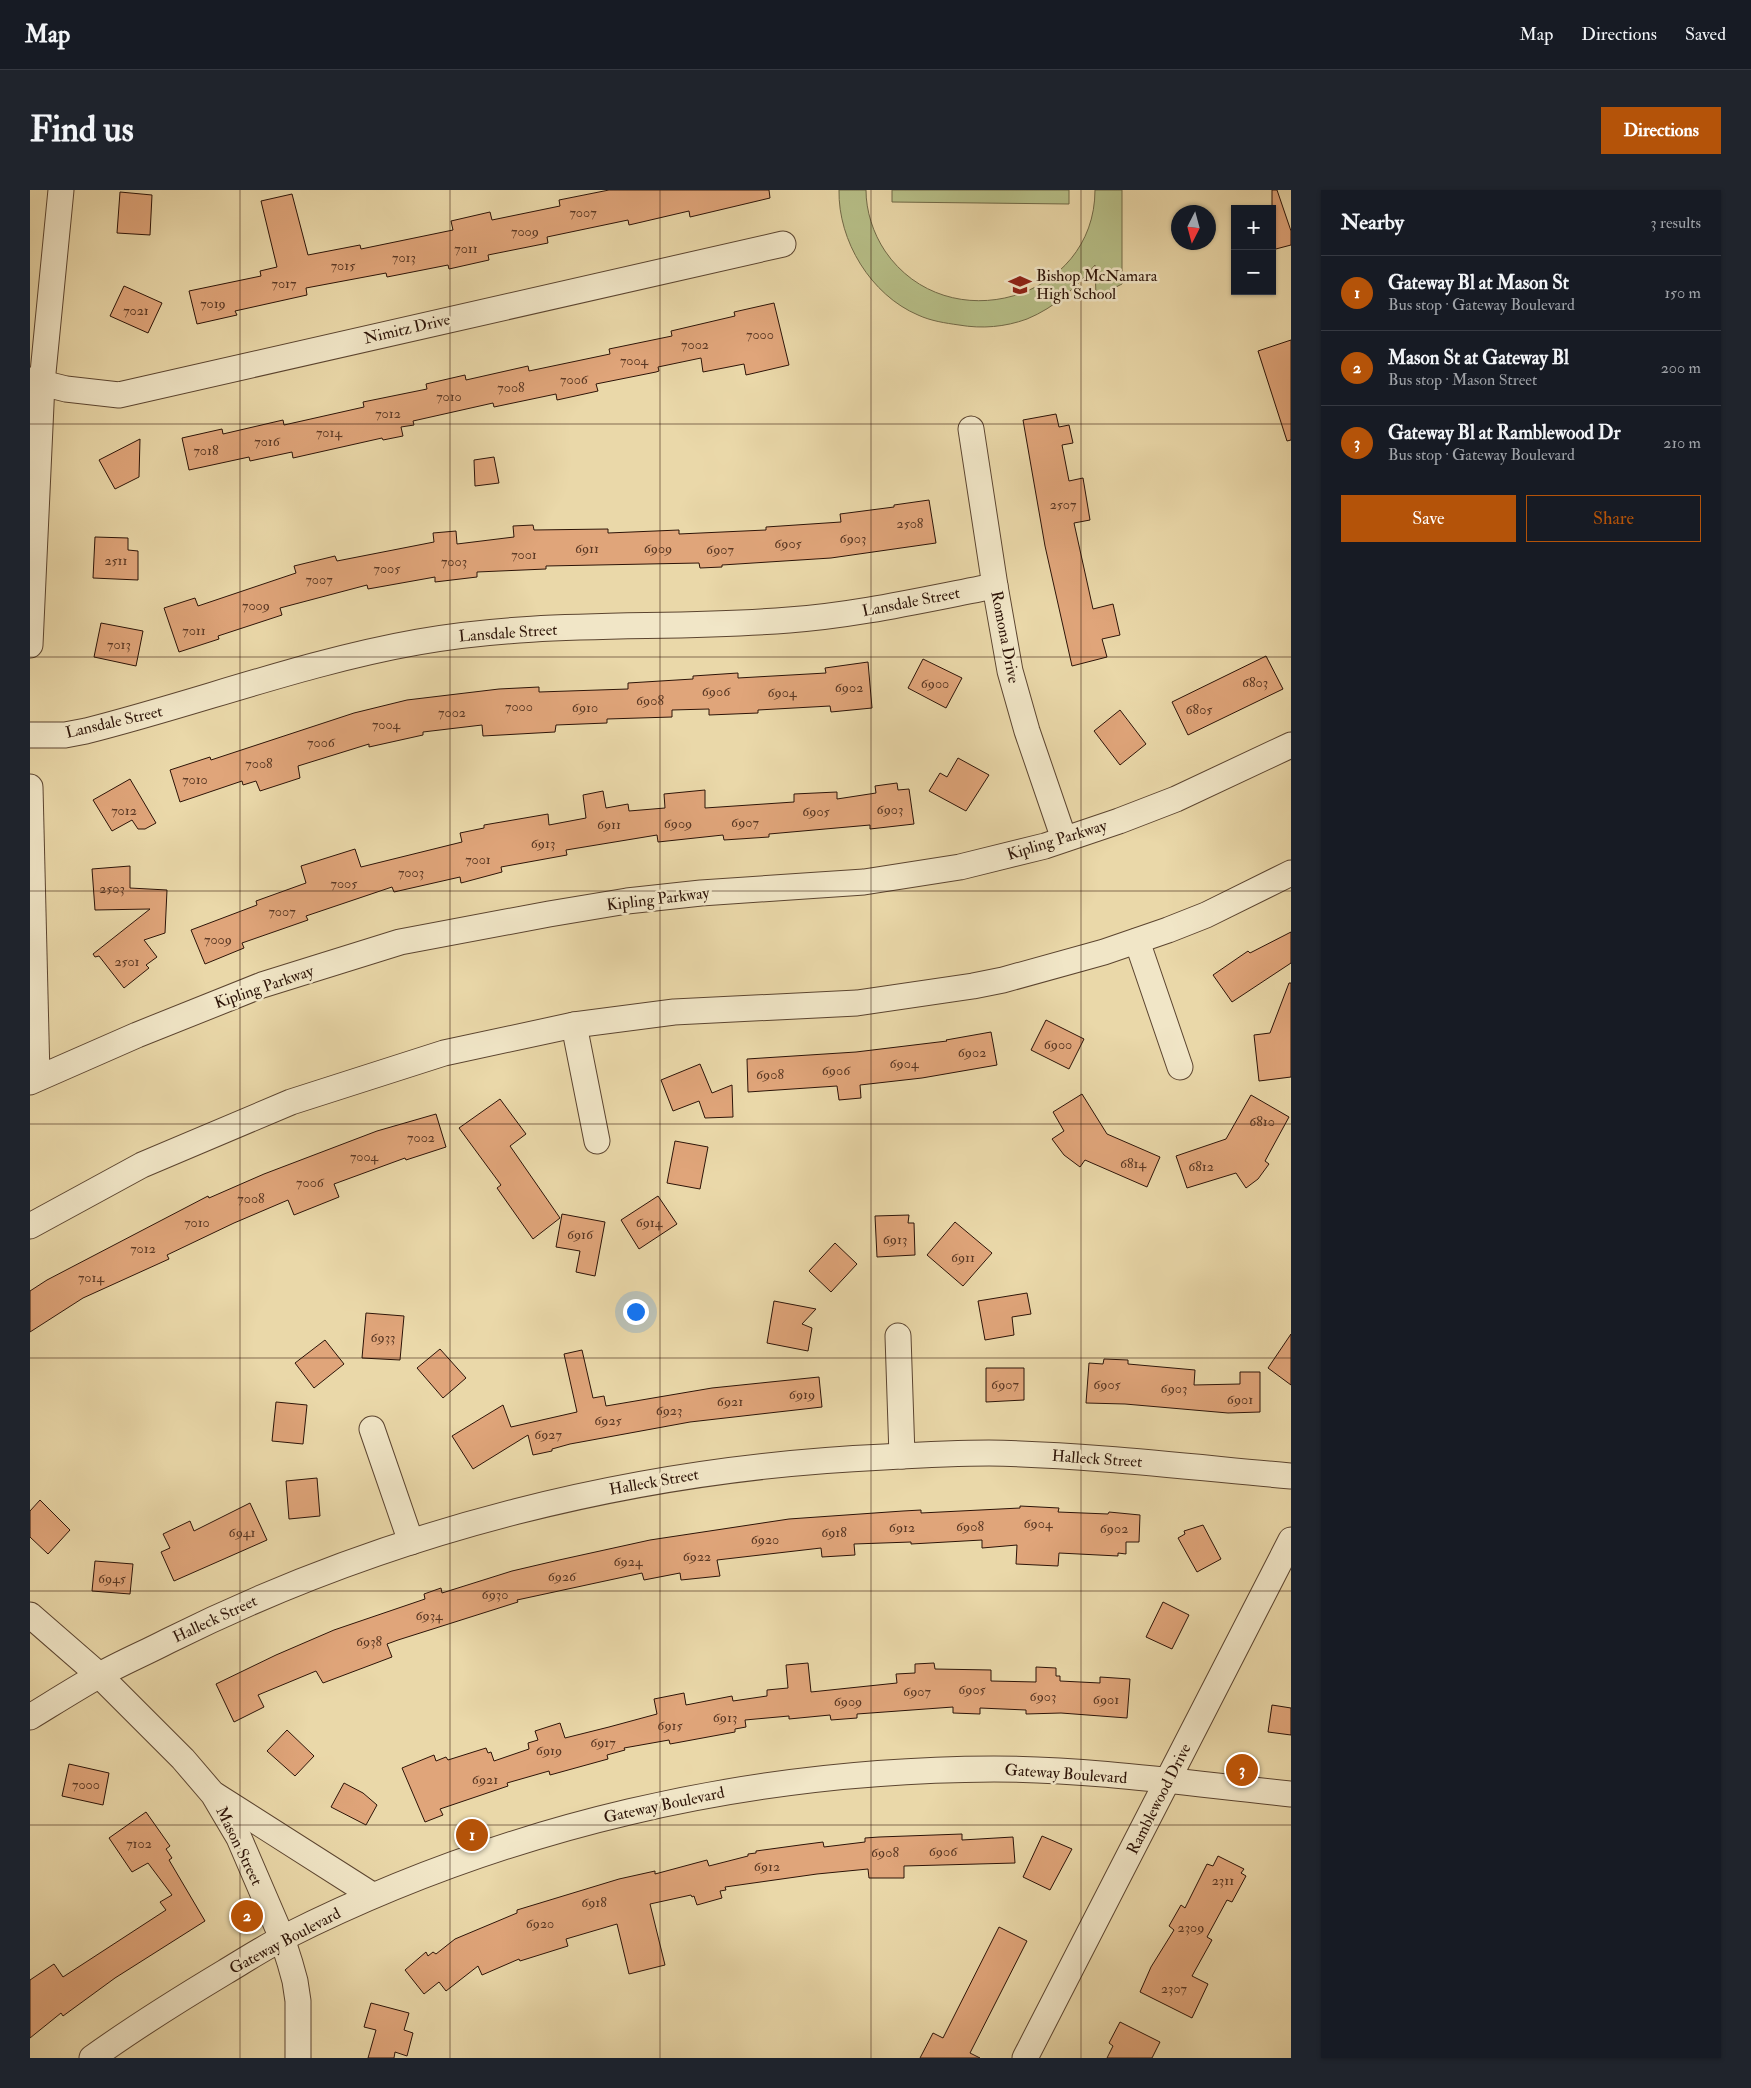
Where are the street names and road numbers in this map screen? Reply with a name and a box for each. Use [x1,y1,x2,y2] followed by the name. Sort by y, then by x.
[362,309,452,349] street label: Nimitz Drive
[860,583,962,621] street label: Lansdale Street
[986,589,1024,685] street label: Romona Drive
[458,620,558,646] street label: Lansdale Street
[64,701,164,743] street label: Lansdale Street
[1005,815,1111,866] street label: Kipling Parkway
[605,883,712,916] street label: Kipling Parkway
[212,960,317,1014] street label: Kipling Parkway
[1051,1446,1143,1472] street label: Halleck Street
[608,1464,700,1500] street label: Halleck Street
[170,1591,260,1647] street label: Halleck Street
[1122,1740,1196,1858] street label: Ramblewood Drive
[1004,1760,1128,1788] street label: Gateway Boulevard
[602,1782,726,1828] street label: Gateway Boulevard
[211,1803,267,1889] street label: Mason Street
[226,1903,344,1979] street label: Gateway Boulevard

